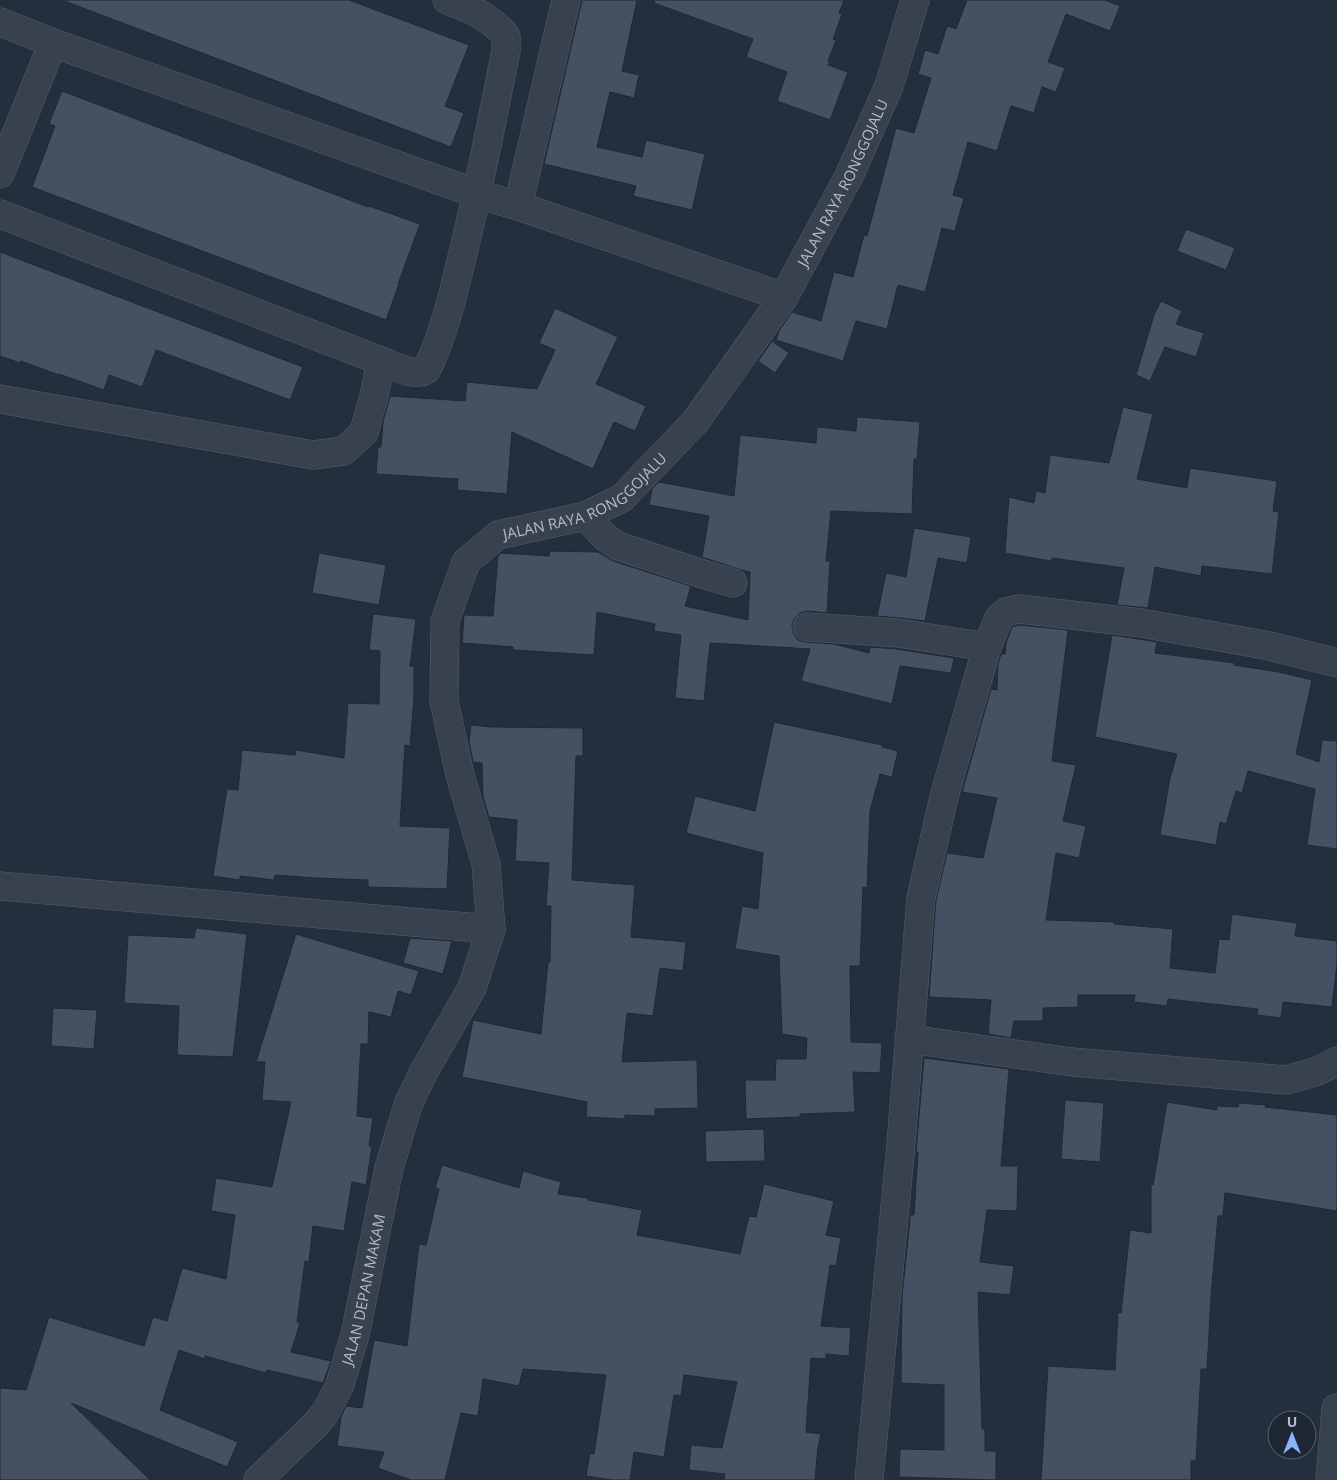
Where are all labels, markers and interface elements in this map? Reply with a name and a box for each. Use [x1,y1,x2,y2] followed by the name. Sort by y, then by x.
[791,96,892,272] street label: JALAN RAYA RONGGOJALU
[499,448,670,544] street label: JALAN RAYA RONGGOJALU
[336,1212,389,1369] street label: JALAN DEPAN MAKAM
[1267,1410,1317,1460] north arrow
[1287,1412,1297,1431] text: U

